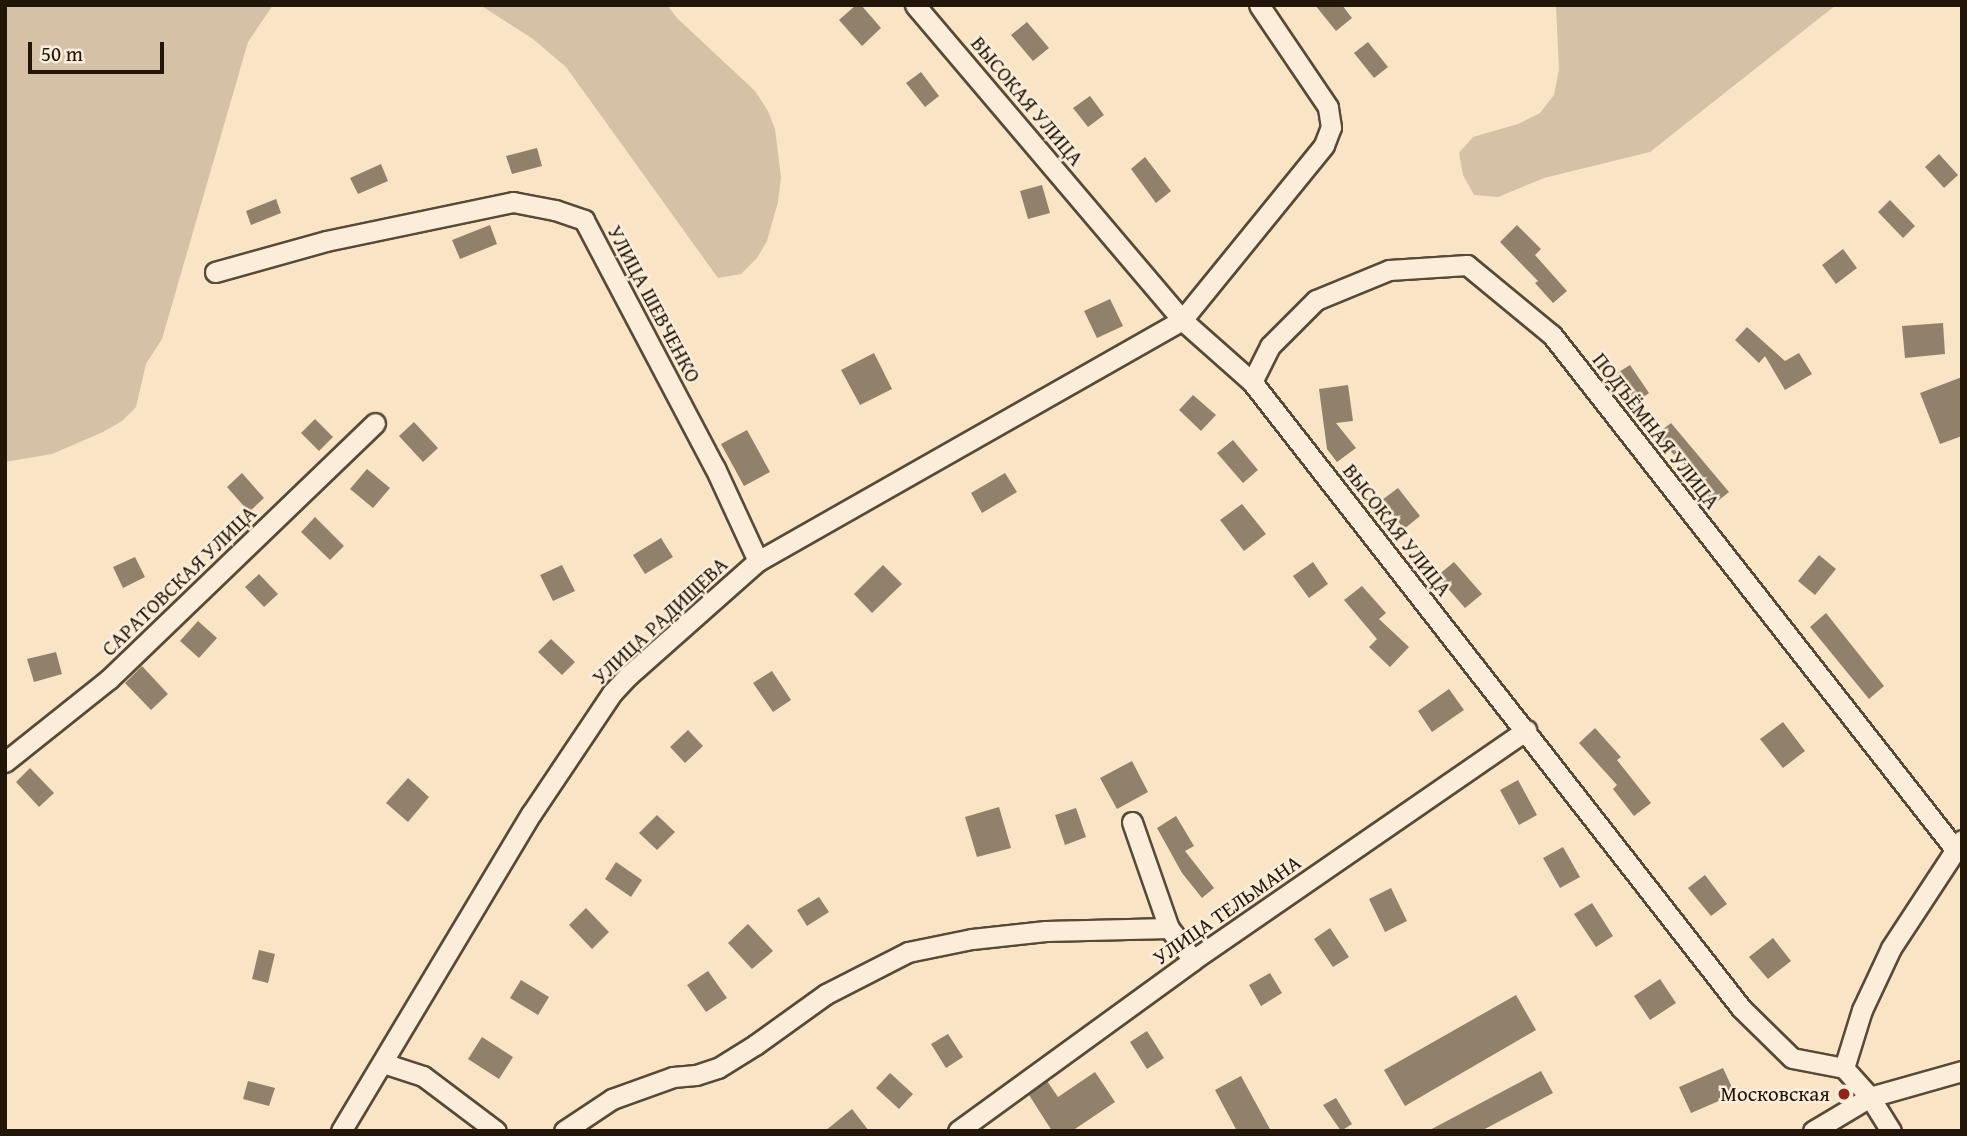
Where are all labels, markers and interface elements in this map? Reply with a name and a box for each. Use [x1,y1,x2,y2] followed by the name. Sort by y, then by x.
[32,28,168,72] scale bar
[965,31,1089,171] street label: ВЫСОКАЯ УЛИЦА
[41,38,83,69] text: 50 m
[602,221,706,387] street label: УЛИЦА ШЕВЧЕНКО
[1587,348,1725,514] street label: ПОДЪЁМНАЯ УЛИЦА
[1337,459,1457,601] street label: ВЫСОКАЯ УЛИЦА
[96,501,262,661] street label: САРАТОВСКАЯ УЛИЦА
[587,552,733,690] street label: УЛИЦА РАДИЩЕВА
[1148,850,1306,970] street label: УЛИЦА ТЕЛЬМАНА
[1721,1081,1830,1107] place label: Московская
[1836,1086,1852,1102] marker: Московская

